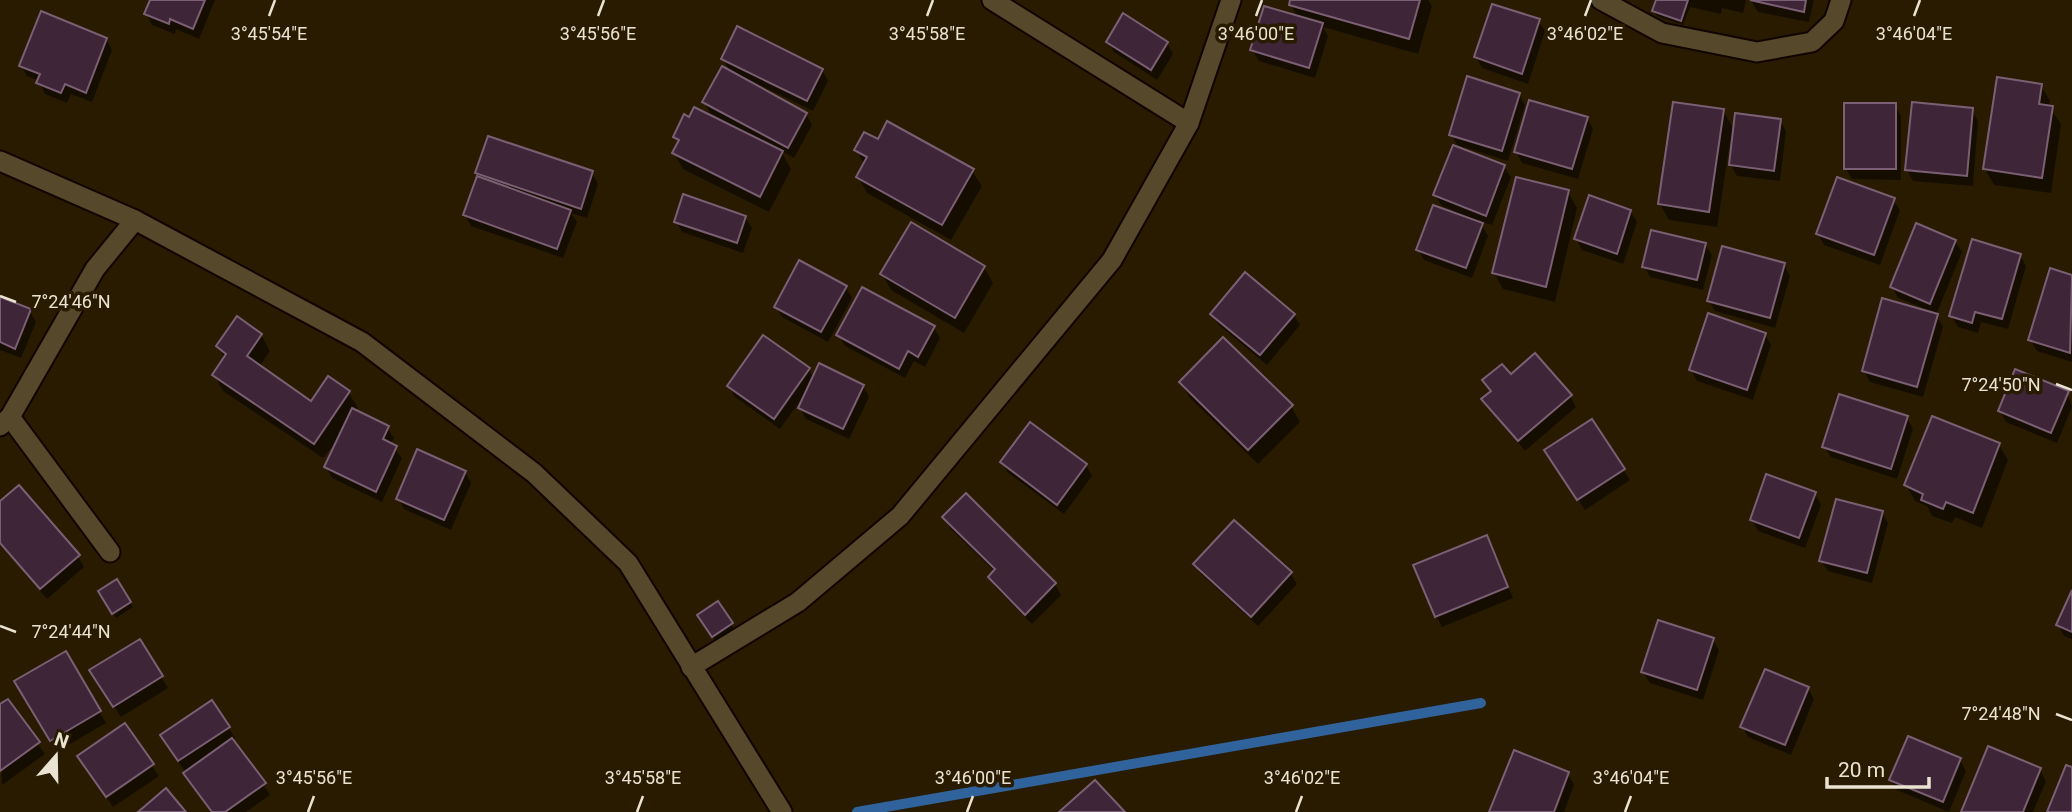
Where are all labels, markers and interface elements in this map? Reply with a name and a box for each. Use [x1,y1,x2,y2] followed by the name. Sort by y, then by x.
[231,23,307,44] text: 3°45'54"E
[560,23,636,44] text: 3°45'56"E
[889,23,965,44] text: 3°45'58"E
[1218,23,1294,44] text: 3°46'00"E
[1547,23,1623,44] text: 3°46'02"E
[1876,23,1952,44] text: 3°46'04"E
[31,291,111,312] text: 7°24'46"N
[1961,374,2041,395] text: 7°24'50"N
[31,621,111,642] text: 7°24'44"N
[1961,703,2041,724] text: 7°24'48"N
[21,721,91,791] north arrow
[51,727,72,754] text: N
[1827,746,1928,790] scale bar
[1838,758,1885,782] text: 20 m
[276,767,352,788] text: 3°45'56"E
[605,767,681,788] text: 3°45'58"E
[935,767,1011,788] text: 3°46'00"E
[1264,767,1340,788] text: 3°46'02"E
[1593,767,1669,788] text: 3°46'04"E

